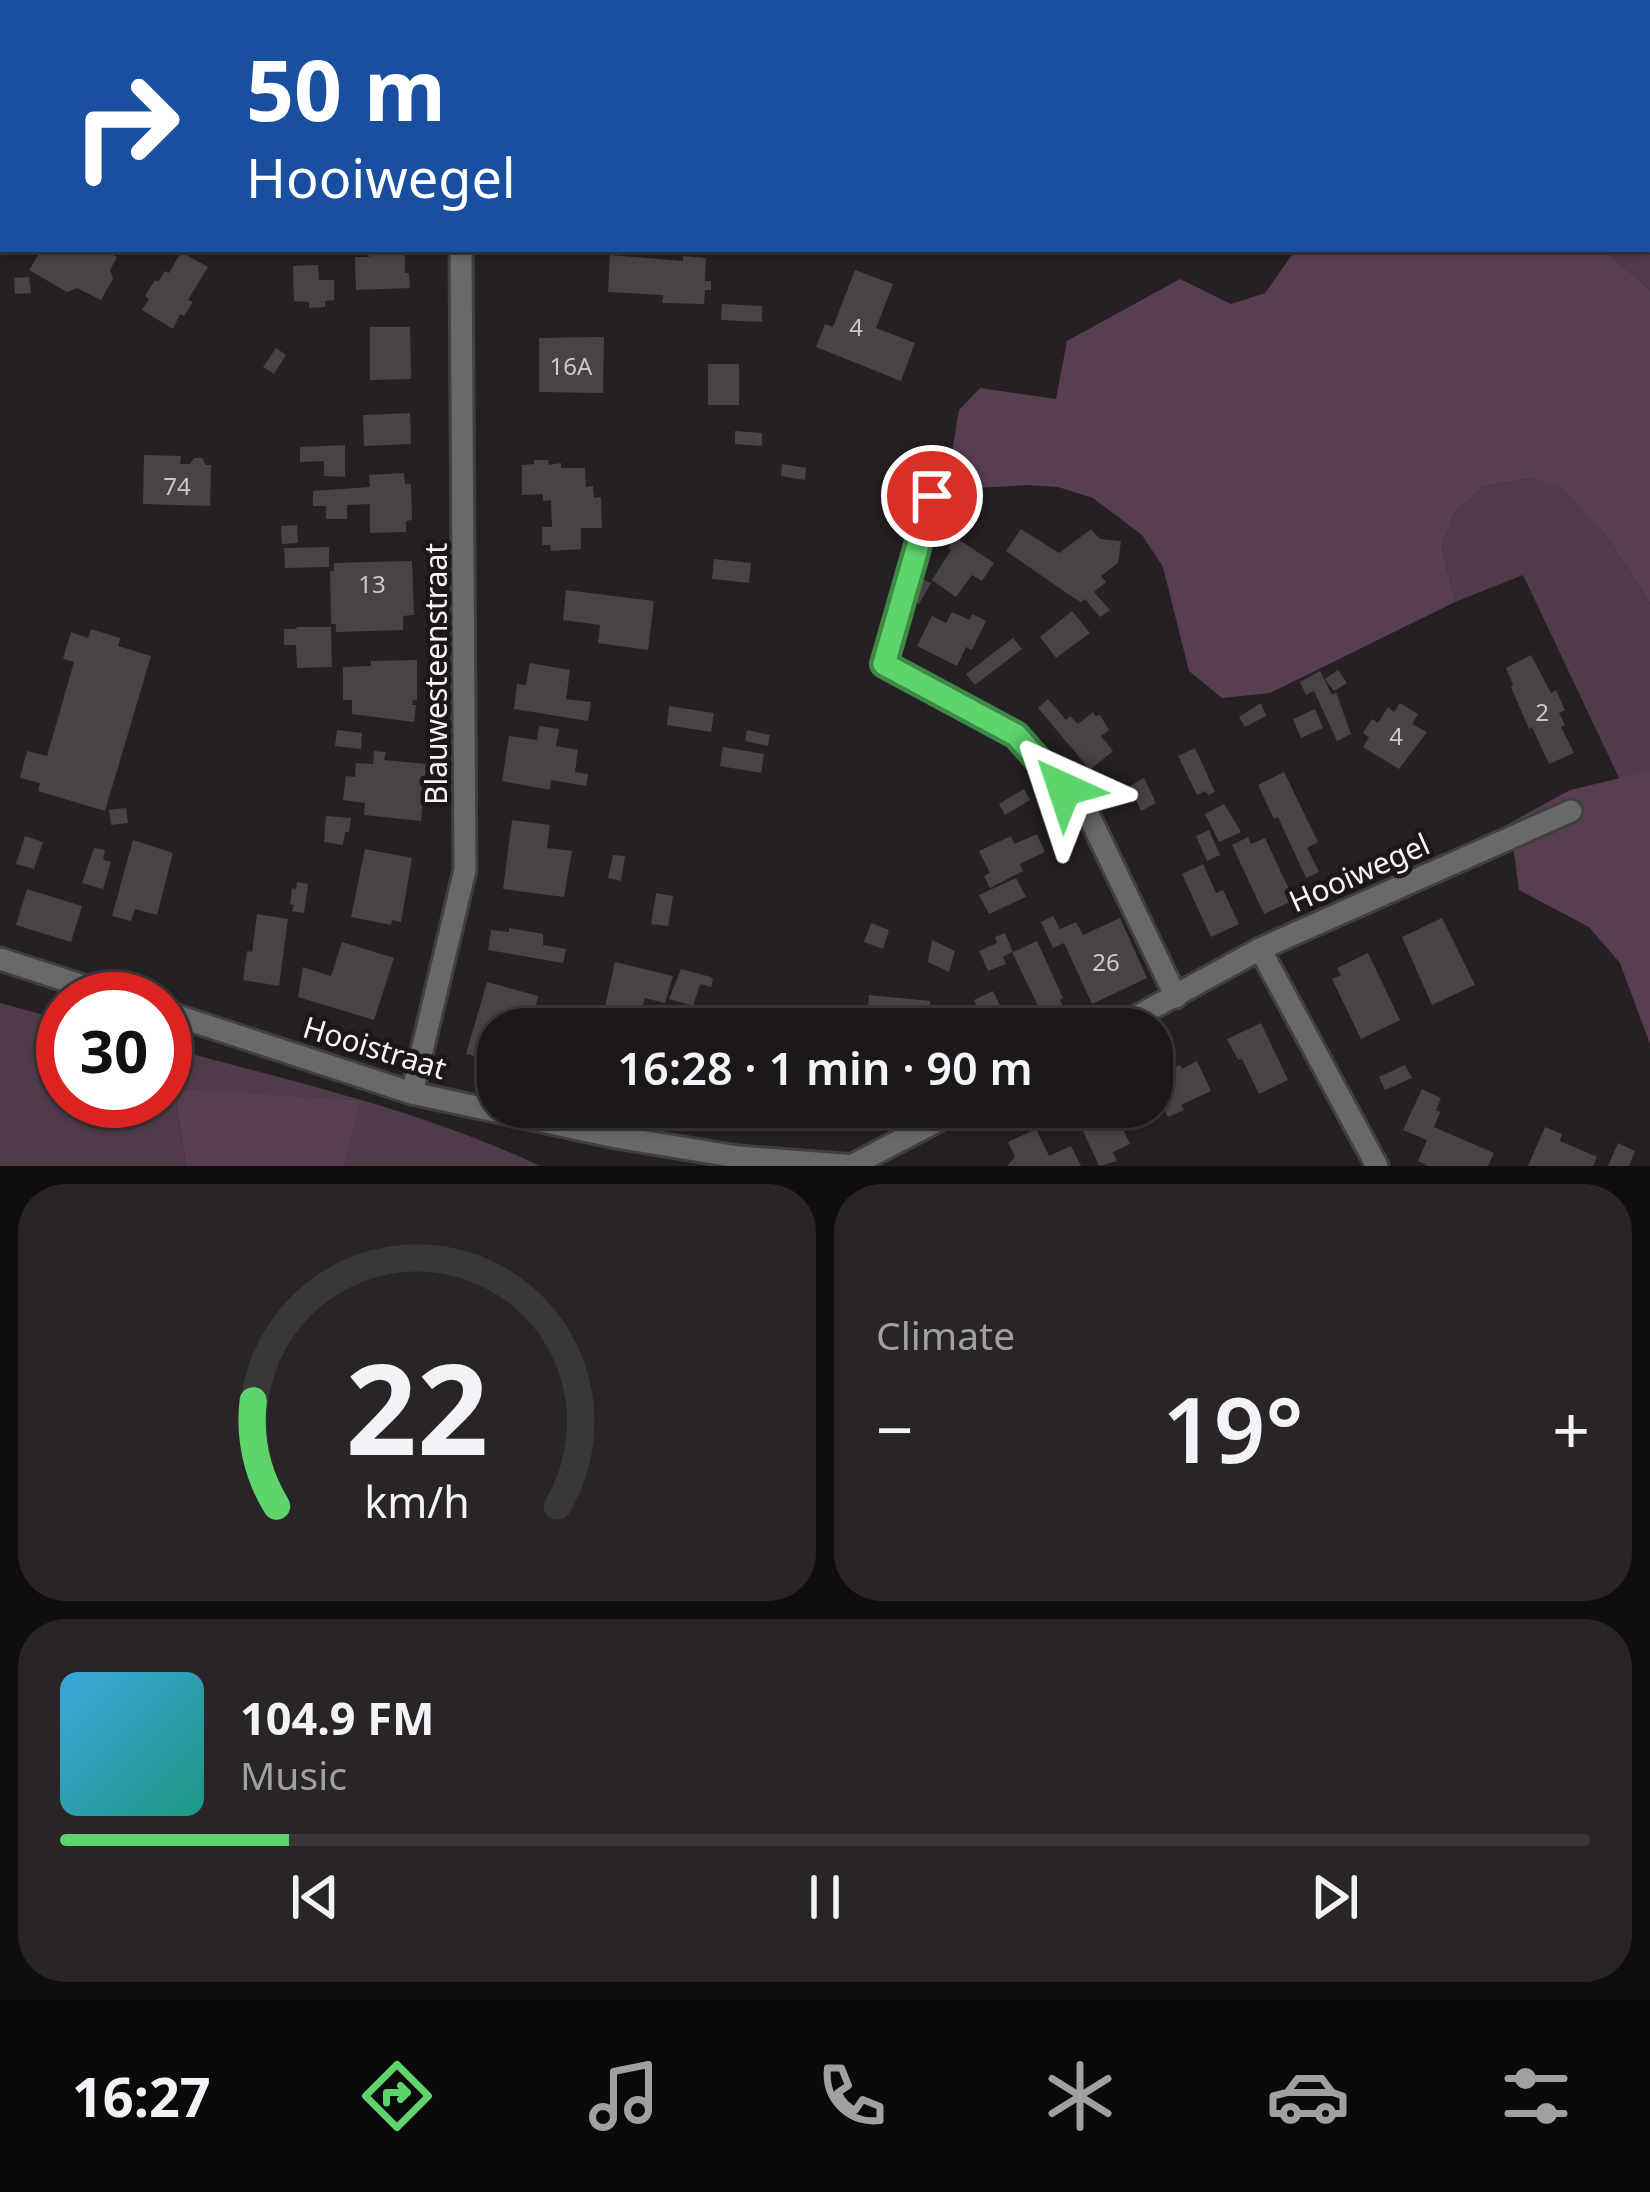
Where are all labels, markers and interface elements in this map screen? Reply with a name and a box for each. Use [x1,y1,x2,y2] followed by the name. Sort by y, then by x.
[246,31,446,146] text: 50 m
[48,48,204,204] icon: right
[246,140,516,214] text: Hooiwegel
[849,310,863,343] house number: 4
[550,349,593,382] house number: 16A
[881,445,983,547] pin
[899,463,965,529] icon: arrive
[163,469,191,502] house number: 74
[415,543,456,805] street label: Blauwesteenstraat
[358,567,386,600] house number: 13
[1535,695,1549,728] house number: 2
[1389,719,1403,752] house number: 4
[1001,726,1127,852] position arrow
[1282,823,1436,921] street label: Hooiwegel
[1092,945,1120,978] house number: 26
[36,972,192,1128] speed limit sign: 30
[298,1006,452,1088] street label: Hooistraat
[617,1037,1033,1098] text: 16:28 · 1 min · 90 m
[876,1308,1015,1361] text: Climate
[346,1322,488,1492] text: 22
[1162,1367,1304,1489] text: 19°
[876,1383,914,1473] text: −
[1552,1383,1590,1473] text: +
[364,1471,470,1530] text: km/h
[240,1687,434,1748] text: 104.9 FM
[240,1748,347,1801] text: Music
[282,1864,348,1930] icon: previous
[792,1864,858,1930] icon: pause
[1302,1864,1368,1930] icon: next
[355,2054,439,2138] icon: directions
[582,2054,666,2138] icon: music
[810,2054,894,2138] icon: phone
[1038,2054,1122,2138] icon: climate
[1266,2054,1350,2138] icon: car
[1494,2054,1578,2138] icon: filters
[72,2059,211,2133] text: 16:27

